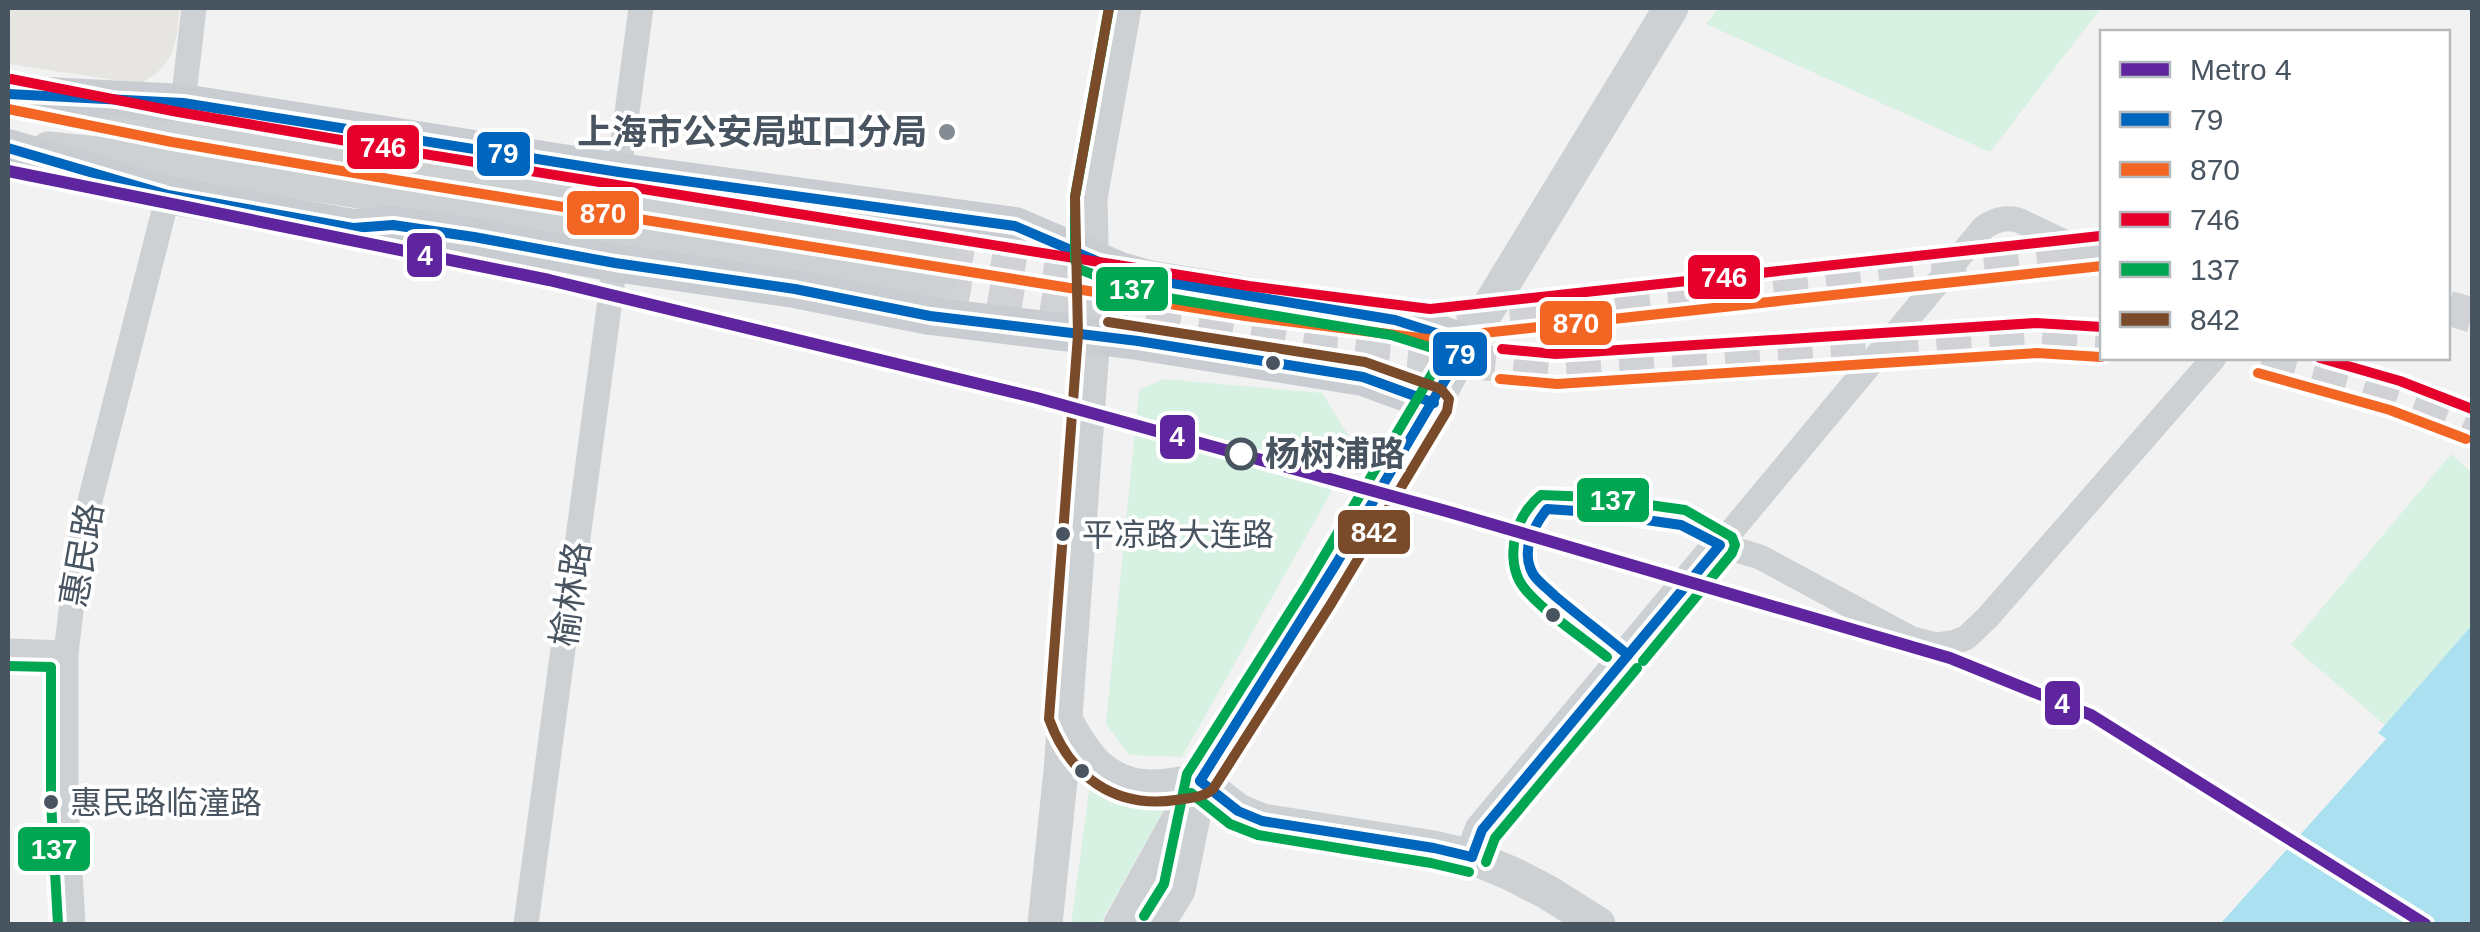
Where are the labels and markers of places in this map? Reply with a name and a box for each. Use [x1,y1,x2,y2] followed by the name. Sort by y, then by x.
[577,112,927,151] place label: 上海市公安局虹口分局
[936,121,958,143] marker: 上海市公安局虹口分局
[1263,353,1283,373] unlabelled marker
[1265,434,1405,473] place label: 杨树浦路
[1226,439,1256,469] marker: 杨树浦路
[1082,517,1274,553] place label: 平凉路大连路
[1053,524,1073,544] marker: 平凉路大连路
[1543,605,1563,625] unlabelled marker
[1072,761,1092,781] unlabelled marker
[70,785,262,821] place label: 惠民路临潼路
[41,792,61,812] marker: 惠民路临潼路

